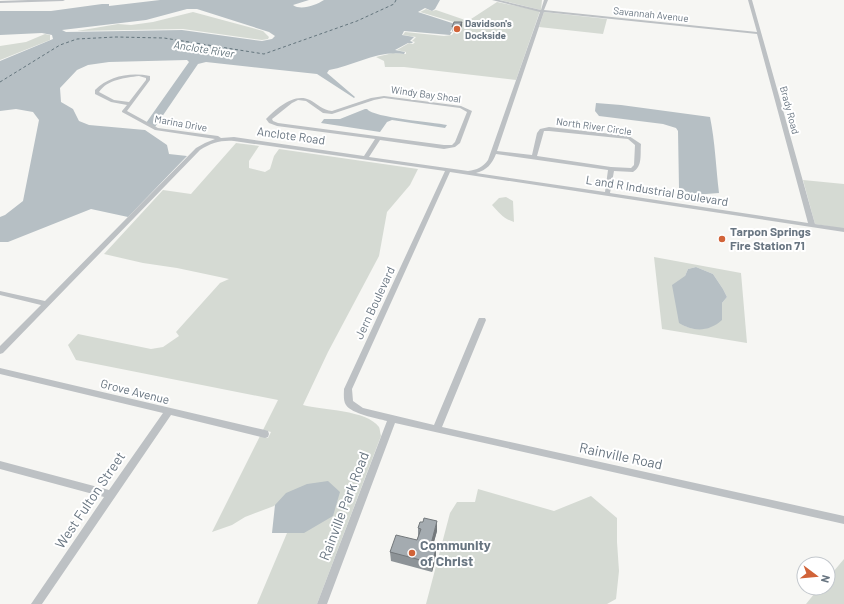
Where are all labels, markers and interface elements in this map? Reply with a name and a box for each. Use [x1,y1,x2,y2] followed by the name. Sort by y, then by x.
[613,4,689,24] street label: Savannah Avenue
[465,17,512,41] place label: Davidson's Dockside
[452,24,462,34] marker: Davidson's Dockside
[173,37,236,60] water label: Anclote River
[390,83,462,105] street label: Windy Bay Shoal
[778,85,802,135] street label: Brady Road
[154,112,208,134] street label: Marina Drive
[555,115,633,137] street label: North River Circle
[256,123,326,147] street label: Anclote Road
[585,172,729,208] street label: L and R Industrial Boulevard
[730,224,811,252] place label: Tarpon Springs Fire Station 71
[717,234,727,244] marker: Tarpon Springs Fire Station 71
[351,264,397,341] street label: Jern Boulevard
[99,376,171,406] street label: Grove Avenue
[578,438,664,473] street label: Rainville Road
[51,448,128,551] street label: West Fulton Street
[315,449,372,563] street label: Rainville Park Road
[420,536,491,569] place label: Community of Christ
[407,548,417,558] marker: Community of Christ
[796,556,836,596] north arrow
[819,574,833,584] text: N

